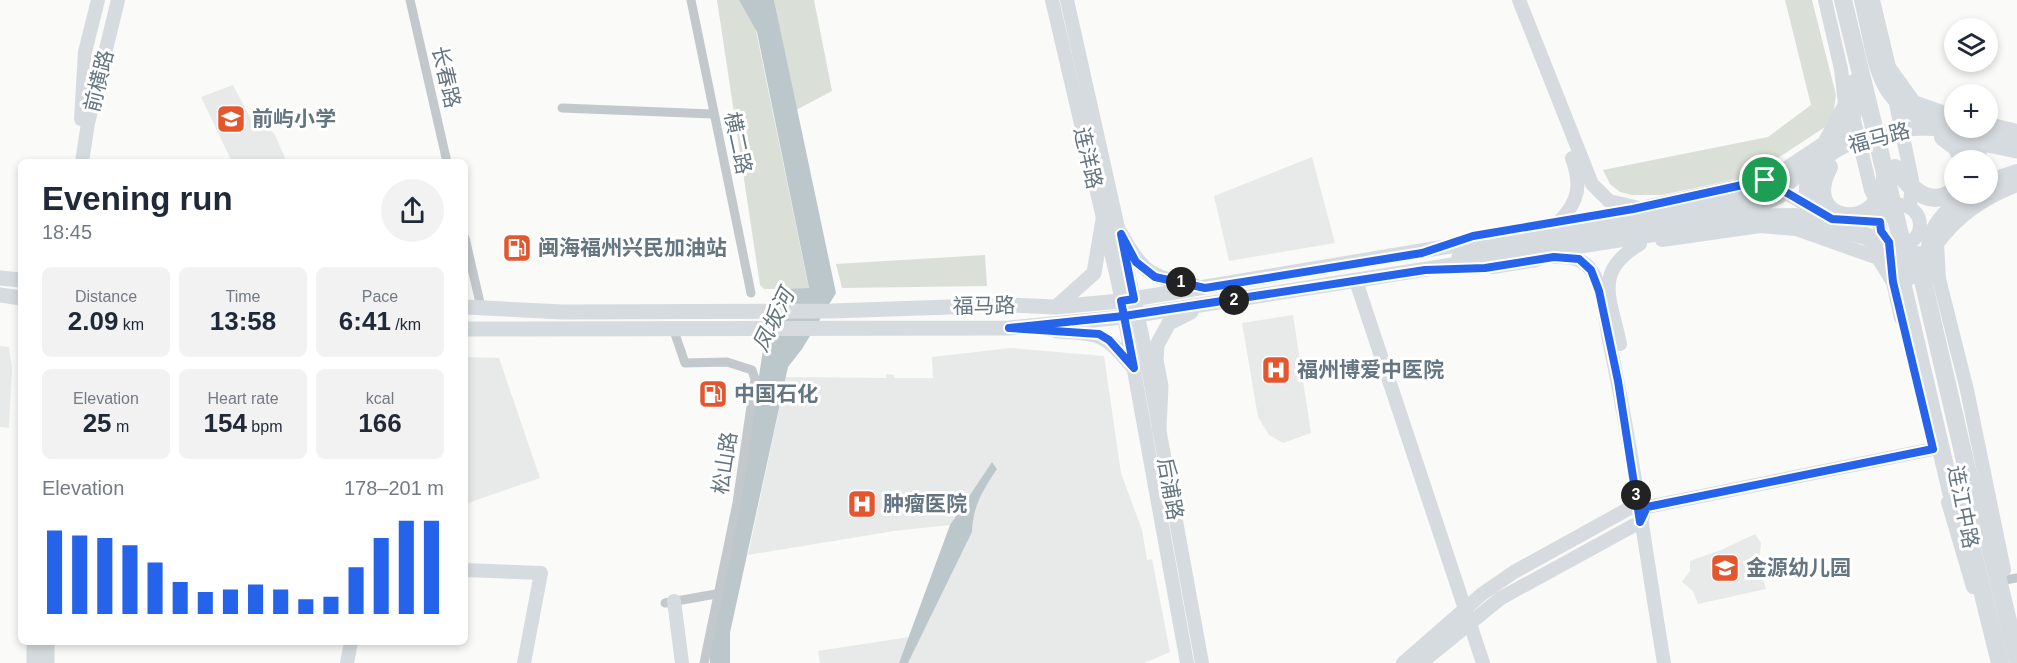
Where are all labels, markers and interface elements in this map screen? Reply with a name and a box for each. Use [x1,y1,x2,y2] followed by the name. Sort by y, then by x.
[1944,18,1998,204] map controls
[1944,18,1998,72] button: layers
[428,44,465,110] street label: 长春路
[80,48,117,114] street label: 前横路
[1944,84,1998,138] button: +
[215,103,247,135] school or university icon: 前屿小学
[252,107,336,130] place label: 前屿小学
[721,110,756,176] street label: 横二路
[1845,118,1912,157] street label: 福马路
[1070,125,1107,191] street label: 连洋路
[1944,150,1998,204] button: −
[1739,154,1790,205] pin
[1748,163,1781,196] icon: arrive
[381,179,444,242] button: share
[42,180,233,217] text: Evening run
[42,221,92,243] text: 18:45
[501,232,533,264] fuel station icon: 闽海福州兴民加油站
[538,236,727,259] place label: 闽海福州兴民加油站
[1166,267,1196,297] pin: 1
[1177,273,1185,290] text: 1
[748,281,801,355] water label: 凤坂河
[1219,285,1249,315] pin: 2
[75,288,137,305] text: Distance
[226,288,260,305] text: Time
[362,288,398,305] text: Pace
[1230,291,1238,308] text: 2
[952,293,1016,318] street label: 福马路
[68,306,118,336] text: 2.09
[210,306,276,336] text: 13:58
[339,306,391,336] text: 6:41
[118,316,144,333] text: km
[391,316,421,333] text: /km
[1260,354,1292,386] hospital icon: 福州博爱中医院
[1297,358,1444,381] place label: 福州博爱中医院
[697,378,729,410] fuel station icon: 中国石化
[734,382,818,405] place label: 中国石化
[73,390,139,407] text: Elevation
[207,390,279,407] text: Heart rate
[366,390,394,407] text: kcal
[83,408,112,438] text: 25
[204,408,247,438] text: 154
[358,408,402,438] text: 166
[112,418,129,435] text: m
[247,418,282,435] text: bpm
[708,430,741,496] street label: 松山路
[1154,456,1187,522] street label: 后浦路
[1944,463,1983,550] street label: 连江中路
[42,477,124,499] text: Elevation
[344,477,444,499] text: 178–201 m
[1621,480,1651,510] pin: 3
[1632,486,1640,503] text: 3
[846,488,878,520] hospital icon: 肿瘤医院
[883,492,967,515] place label: 肿瘤医院
[1709,552,1741,584] school or university icon: 金源幼儿园
[1746,556,1851,579] place label: 金源幼儿园

